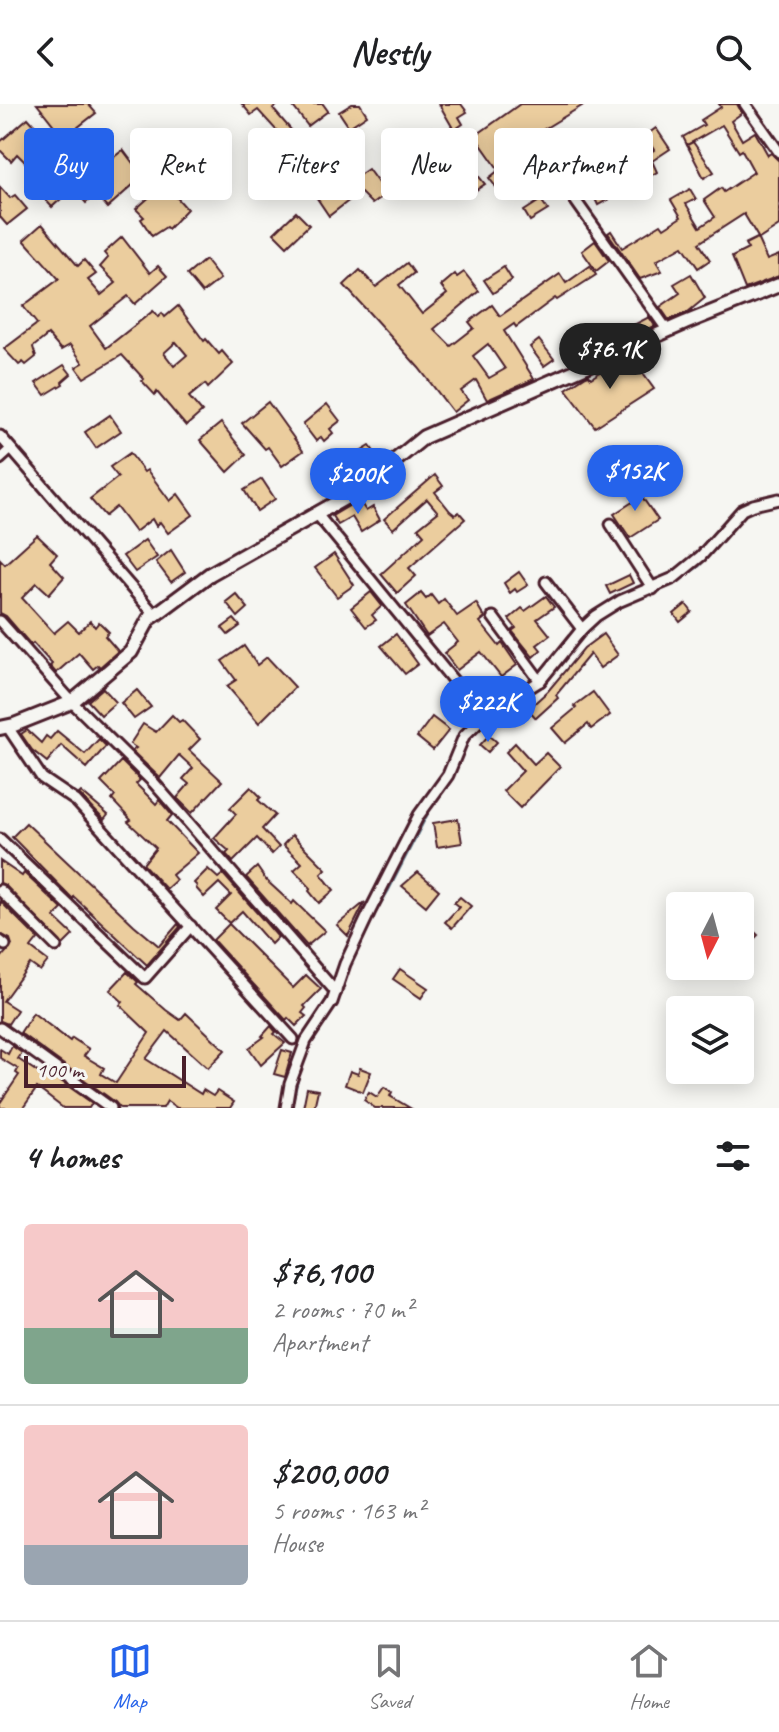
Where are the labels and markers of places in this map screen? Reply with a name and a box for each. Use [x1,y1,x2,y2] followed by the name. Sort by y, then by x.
[545,323,675,391] pin: $76.1K
[579,445,691,513] pin: $152K
[302,448,414,516] pin: $200K
[432,676,544,744] pin: $222K

